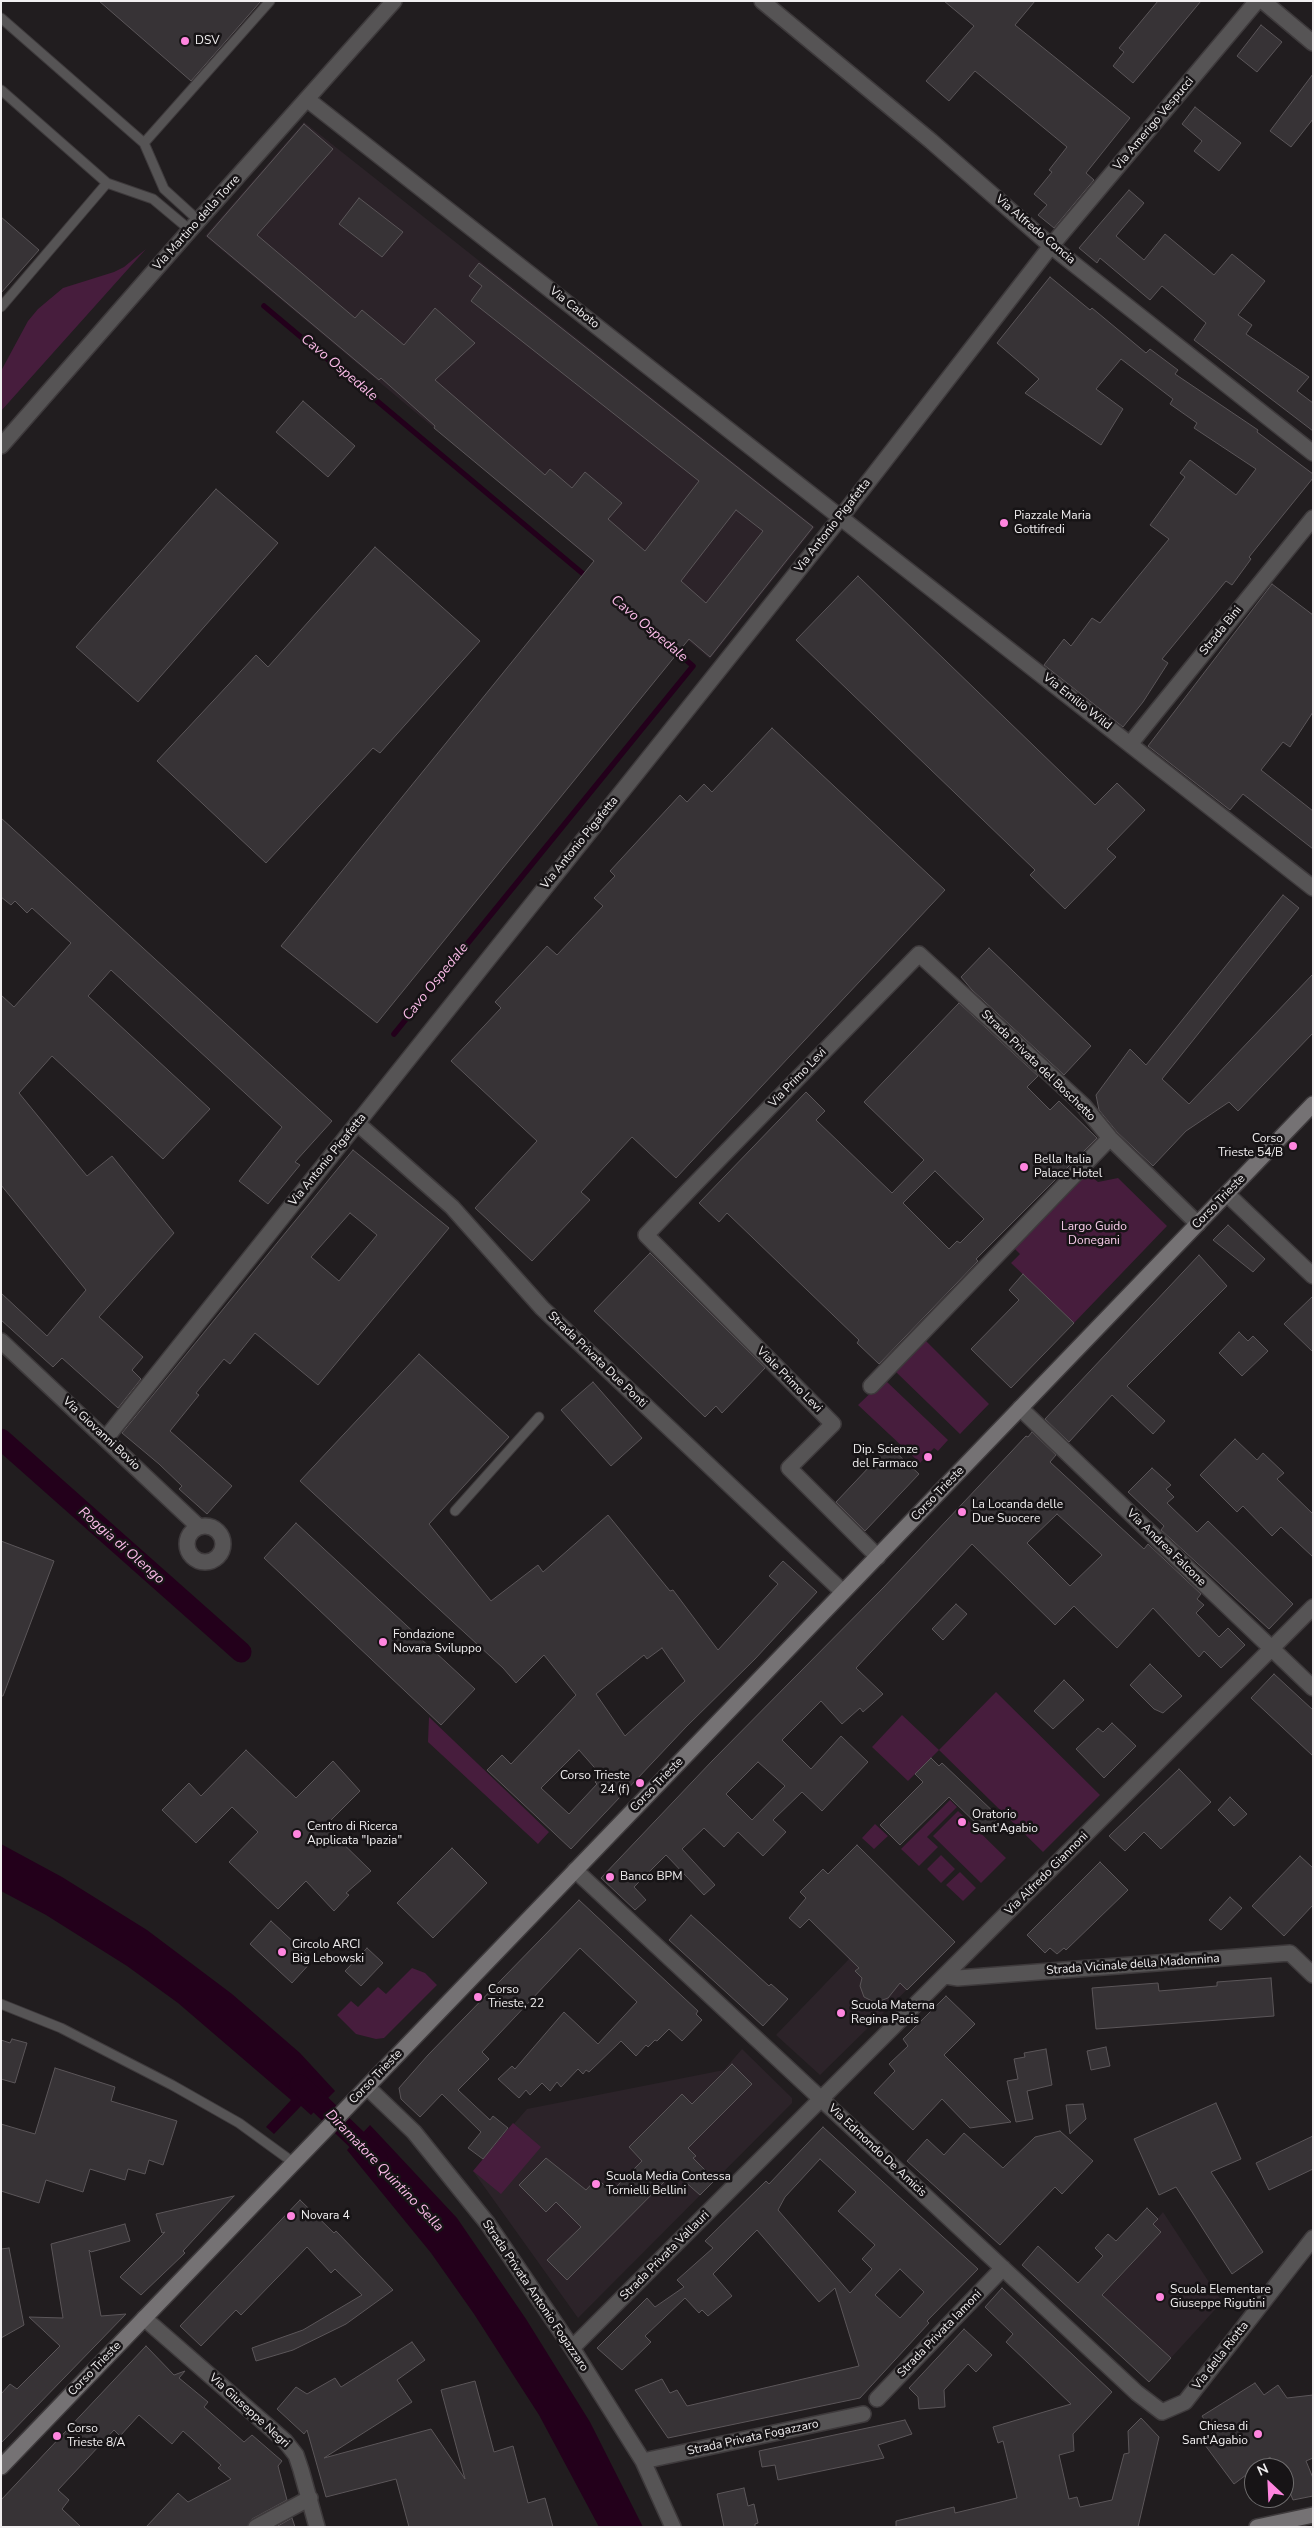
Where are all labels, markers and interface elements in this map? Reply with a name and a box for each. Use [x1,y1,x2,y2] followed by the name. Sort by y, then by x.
[195,34,219,48] place label: DSV
[179,35,191,47] marker: DSV
[1111,75,1197,173] street label: Via Amerigo Vespucci
[150,172,244,274] street label: Via Martino della Torre
[992,192,1078,268] street label: Via Alfredo Concia
[546,284,602,332] street label: Via Caboto
[297,331,381,405] water label: Cavo Ospedale
[792,476,874,576] street label: Via Antonio Pigafetta
[1014,509,1091,537] place label: Piazzale Maria Gottifredi
[998,517,1010,529] marker: Piazzale Maria Gottifredi
[607,592,691,666] water label: Cavo Ospedale
[1197,604,1245,658] street label: Strada Bini
[1040,671,1114,733] street label: Via Emilio Wild
[538,794,622,892] street label: Via Antonio Pigafetta
[400,940,472,1024] water label: Cavo Ospedale
[978,1008,1098,1124] street label: Strada Privata del Boschetto
[766,1045,830,1111] street label: Via Primo Levi
[286,1111,370,1209] street label: Via Antonio Pigafetta
[1218,1132,1283,1160] place label: Corso Trieste 54/B
[1287,1140,1299,1152] marker: Corso Trieste 54/B
[1034,1153,1102,1181] place label: Bella Italia Palace Hotel
[1018,1161,1030,1173] marker: Bella Italia Palace Hotel
[1189,1172,1249,1232] street label: Corso Trieste
[1061,1220,1127,1248] park label: Largo Guido Donegani
[544,1309,650,1411] street label: Strada Privata Due Ponti
[753,1344,825,1416] street label: Viale Primo Levi
[59,1394,143,1474] street label: Via Giovanni Bovio
[852,1443,918,1471] place label: Dip. Scienze del Farmaco
[922,1451,934,1463] marker: Dip. Scienze del Farmaco
[908,1464,968,1524] street label: Corso Trieste
[972,1498,1063,1526] place label: La Locanda delle Due Suocere
[74,1504,168,1588] water label: Roggia di Olengo
[956,1506,968,1518] marker: La Locanda delle Due Suocere
[1123,1506,1209,1590] street label: Via Andrea Falcone
[393,1628,482,1656] place label: Fondazione Novara Sviluppo
[377,1636,389,1648] marker: Fondazione Novara Sviluppo
[627,1755,687,1815] street label: Corso Trieste
[560,1769,630,1797] place label: Corso Trieste 24 (f)
[634,1777,646,1789] marker: Corso Trieste 24 (f)
[972,1808,1038,1836] place label: Oratorio Sant'Agabio
[956,1816,968,1828] marker: Oratorio Sant'Agabio
[307,1820,402,1848] place label: Centro di Ricerca Applicata "Ipazia"
[291,1828,303,1840] marker: Centro di Ricerca Applicata "Ipazia"
[1002,1829,1092,1919] street label: Via Alfredo Giannoni
[620,1870,682,1884] place label: Banco BPM
[604,1871,616,1883] marker: Banco BPM
[292,1938,364,1966] place label: Circolo ARCI Big Lebowski
[276,1946,288,1958] marker: Circolo ARCI Big Lebowski
[1046,1952,1220,1978] street label: Strada Vicinale della Madonnina
[488,1983,544,2011] place label: Corso Trieste, 22
[472,1991,484,2003] marker: Corso Trieste, 22
[851,1999,935,2027] place label: Scuola Materna Regina Pacis
[835,2007,847,2019] marker: Scuola Materna Regina Pacis
[346,2047,406,2107] street label: Corso Trieste
[825,2102,929,2200] street label: Via Edmondo De Amicis
[321,2107,447,2235] water label: Diramatore Quintino Sella
[606,2170,731,2198] place label: Scuola Media Contessa Tornielli Bellini
[590,2178,602,2190] marker: Scuola Media Contessa Tornielli Bellini
[617,2208,713,2304] street label: Strada Privata Vallauri
[301,2209,350,2223] place label: Novara 4
[285,2210,297,2222] marker: Novara 4
[479,2218,591,2374] street label: Strada Privata Antonio Fogazzaro
[1170,2283,1271,2311] place label: Scuola Elementare Giuseppe Rigutini
[895,2288,985,2380] street label: Strada Privata Iamoni
[1154,2291,1166,2303] marker: Scuola Elementare Giuseppe Rigutini
[1190,2319,1252,2393] street label: Via della Riotta
[65,2339,125,2399] street label: Corso Trieste
[206,2371,292,2451] street label: Via Giuseppe Negri
[686,2417,820,2459] street label: Strada Privata Fogazzaro
[1182,2420,1248,2448] place label: Chiesa di Sant'Agabio
[67,2422,125,2450] place label: Corso Trieste 8/A
[1252,2428,1264,2440] marker: Chiesa di Sant'Agabio
[51,2430,63,2442] marker: Corso Trieste 8/A
[1244,2458,1294,2508] north arrow
[1254,2459,1272,2481] text: N

